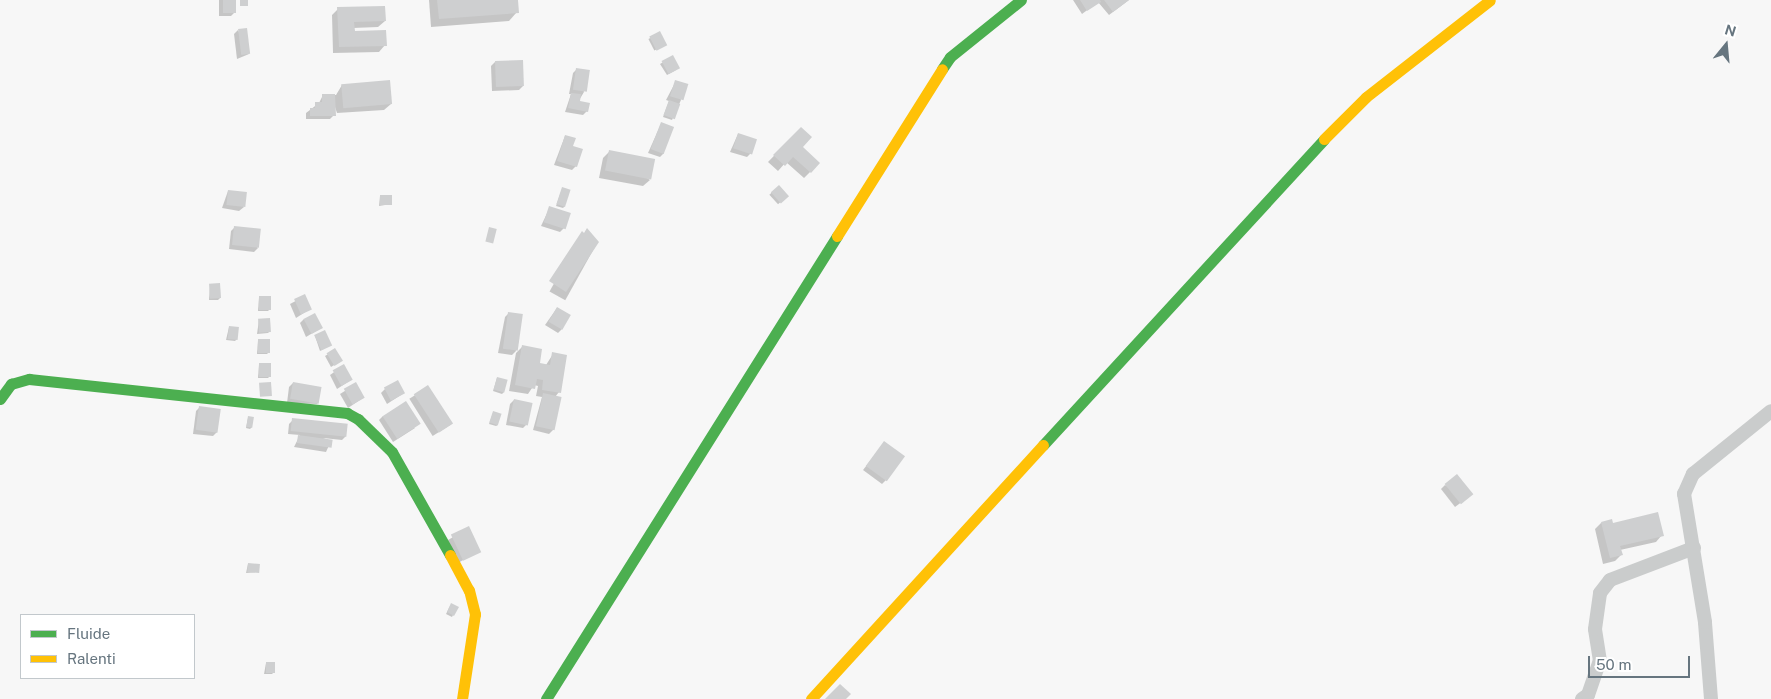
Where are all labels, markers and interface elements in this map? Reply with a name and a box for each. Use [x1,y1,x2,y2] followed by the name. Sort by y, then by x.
[1701,20,1751,70] north arrow
[1723,21,1738,40] text: N
[20,614,195,679] legend
[67,625,110,642] text: Fluide
[1591,646,1694,678] scale bar
[67,650,116,667] text: Ralenti
[1596,656,1631,673] text: 50 m

